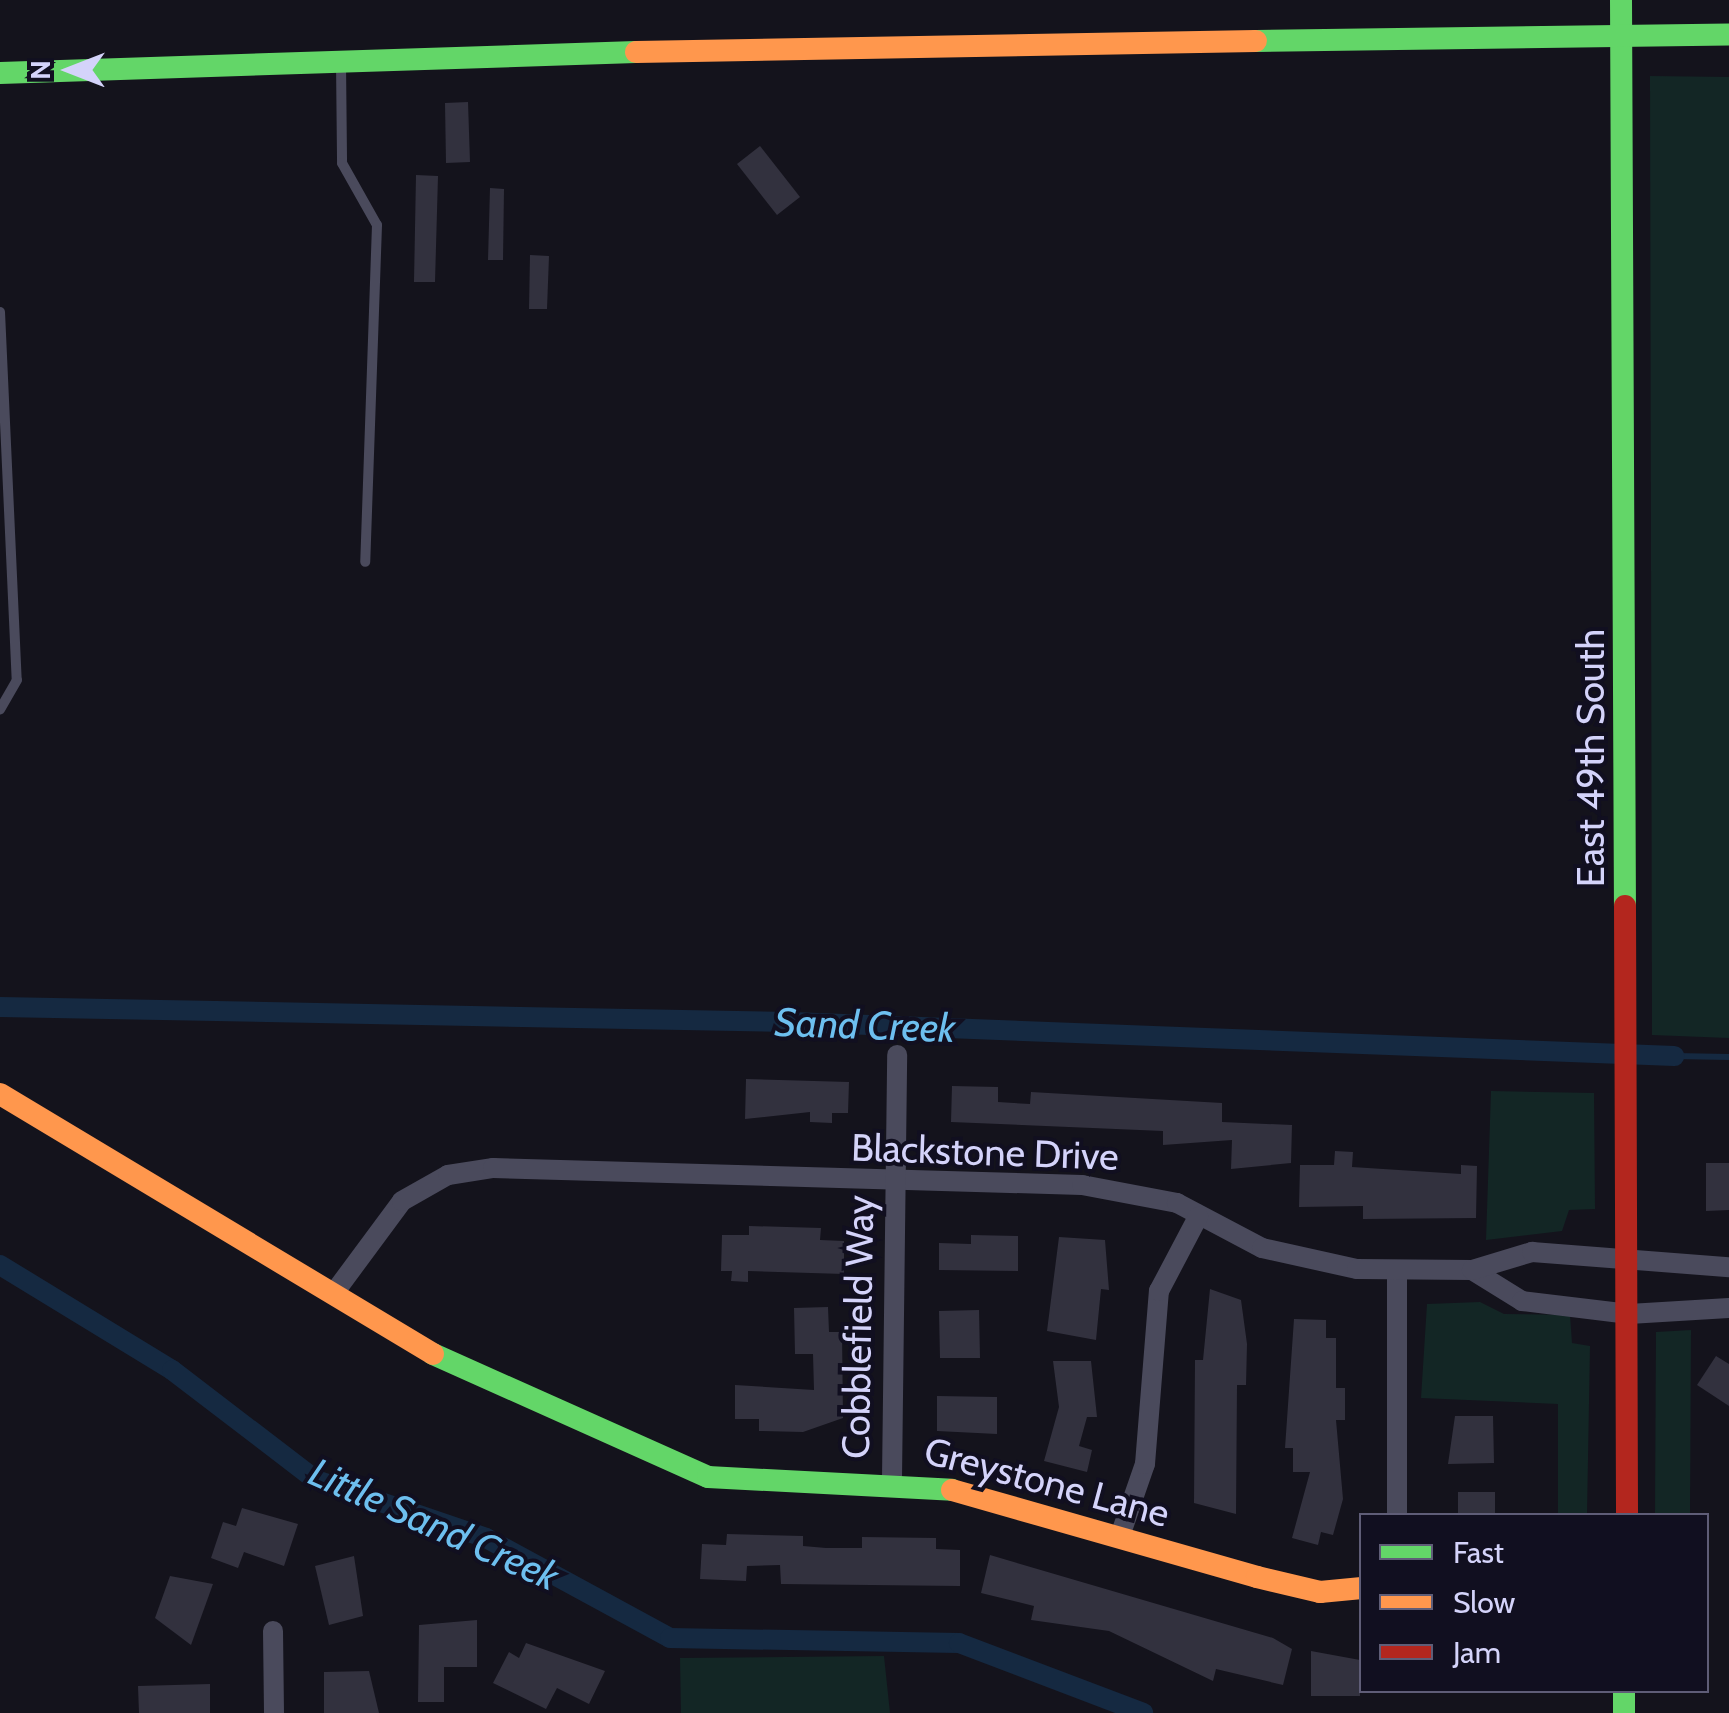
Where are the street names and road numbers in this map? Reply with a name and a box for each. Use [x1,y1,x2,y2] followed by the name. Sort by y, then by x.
[1568,629,1614,887] street label: East 49th South
[850,1125,1120,1179] street label: Blackstone Drive
[833,1195,883,1459] street label: Cobblefield Way
[920,1427,1174,1537] street label: Greystone Lane

